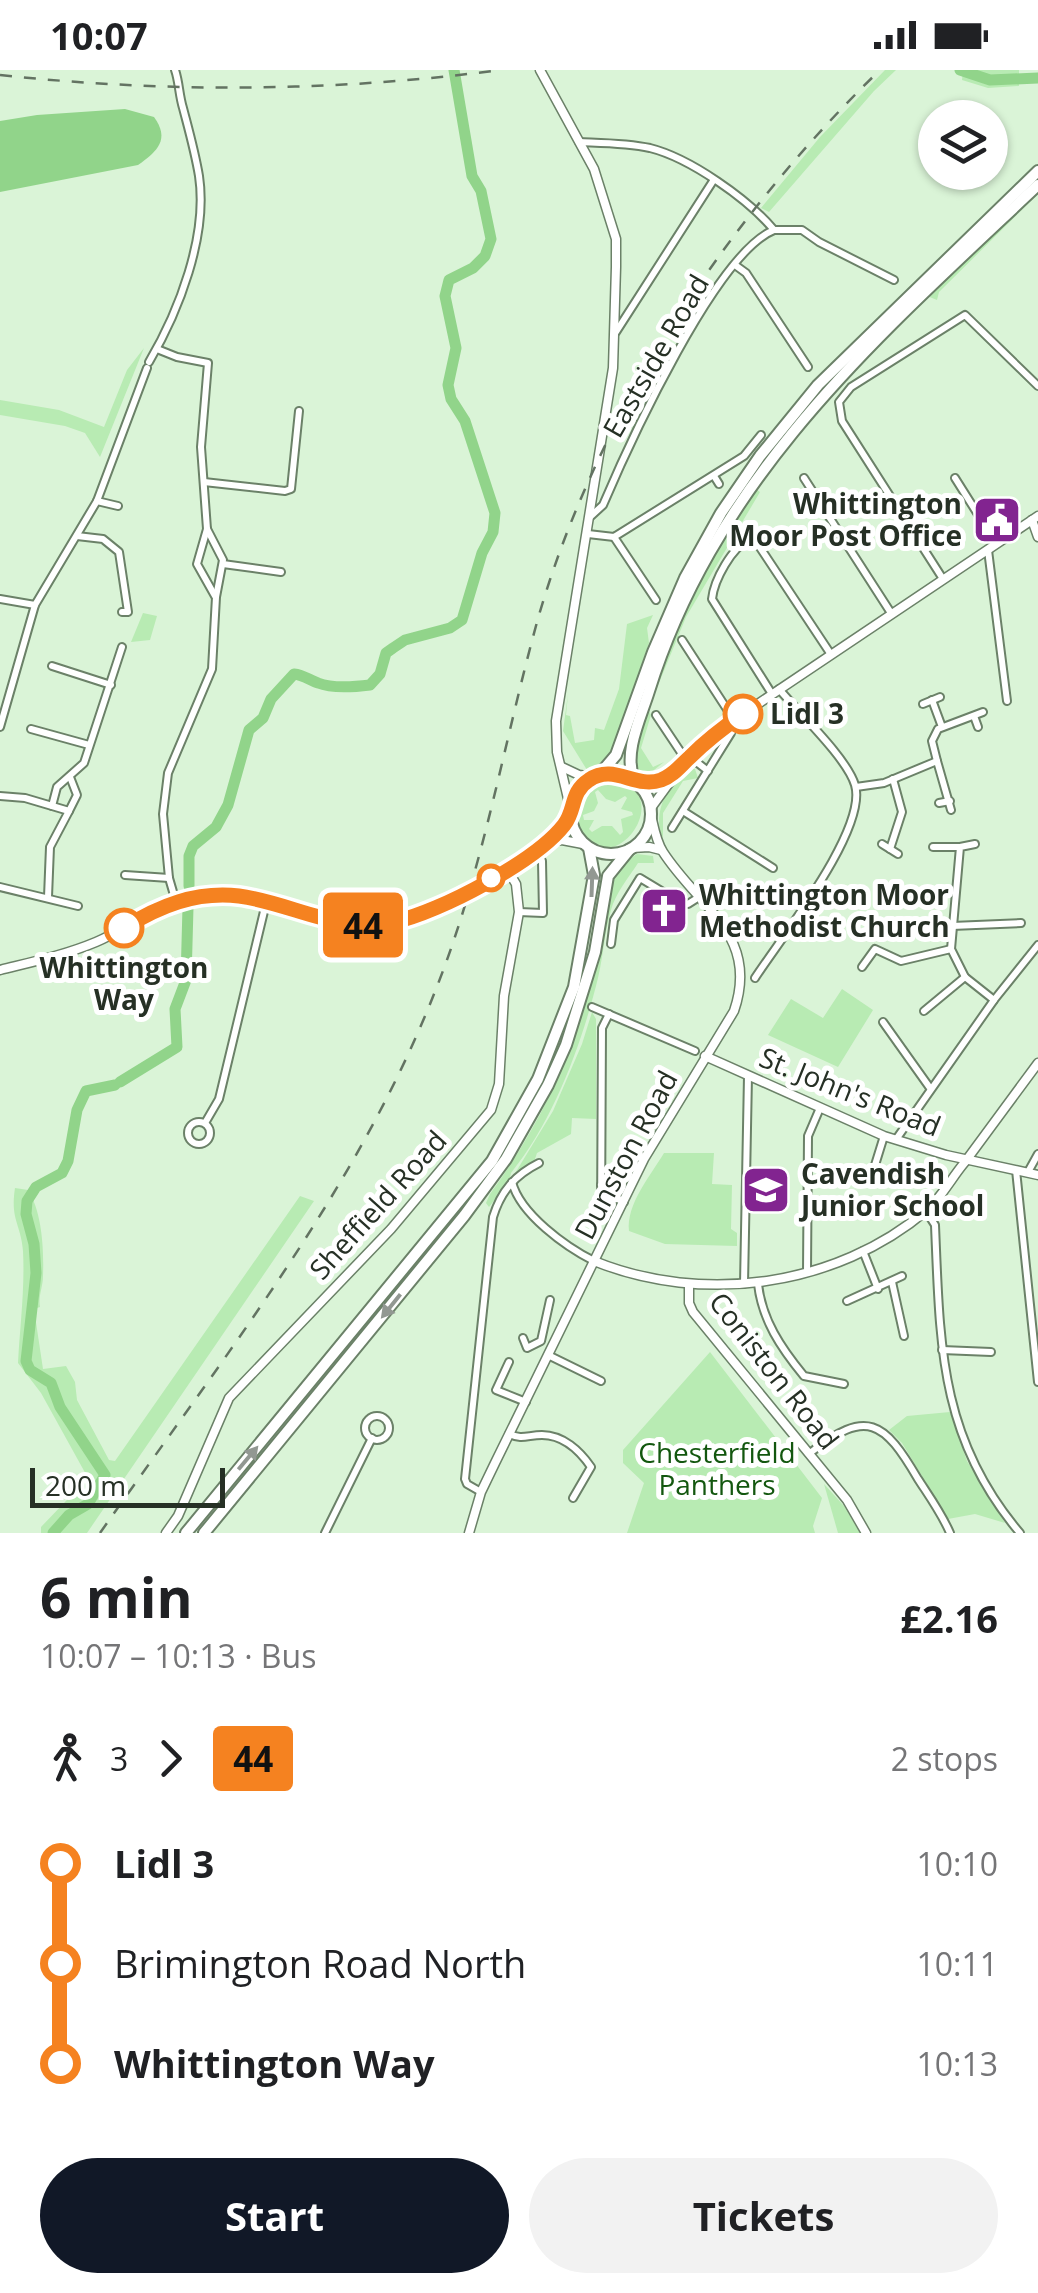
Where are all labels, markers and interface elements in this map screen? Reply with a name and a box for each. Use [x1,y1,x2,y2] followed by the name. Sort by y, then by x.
[50,9,148,61] text: 10:07
[918,100,1008,190] map controls
[918,100,1008,190] button: layers
[593,267,717,444] street label: Eastside Road
[729,484,962,554] place label: Whittington Moor Post Office
[971,494,1023,546] public building icon: Whittington Moor Post Office
[770,694,844,732] place label: Lidl 3
[724,695,762,733] marker: Lidl 3
[478,865,504,891] unlabelled marker
[584,866,600,898] one-way arrow
[699,875,950,945] place label: Whittington Moor Methodist Church
[638,885,690,937] church icon: Whittington Moor Methodist Church
[318,892,408,958] line badge: 44
[343,902,383,949] text: 44
[105,909,143,947] marker: Whittington Way
[40,948,208,1018] place label: Whittington Way
[754,1037,947,1145] street label: St. John's Road
[565,1063,686,1246] street label: Dunston Road
[300,1122,454,1287] street label: Sheffield Road
[798,1154,984,1224] place label: Cavendish Junior School
[740,1164,792,1216] school or university icon: Cavendish Junior School
[701,1284,848,1457] street label: Coniston Road
[381,1293,402,1318] one-way arrow
[638,1433,796,1503] park label: Chesterfield Panthers
[237,1445,258,1470] one-way arrow
[30,1463,225,1508] scale bar
[45,1466,126,1504] text: 200 m
[40,1559,193,1634] text: 6 min
[900,1592,998,1644] text: £2.16
[40,1634,316,1677] text: 10:07 – 10:13 · Bus
[40,1731,95,1786] icon: walk
[143,1731,198,1786] icon: forward
[233,1735,273,1782] text: 44
[110,1737,128,1780] text: 3
[891,1737,998,1780] text: 2 stops
[114,1837,214,1889] text: Lidl 3
[916,1842,998,1885] text: 10:10
[114,1937,526,1989] text: Brimington Road North
[916,1942,998,1985] text: 10:11
[114,2037,435,2089] text: Whittington Way
[916,2042,998,2085] text: 10:13
[40,2158,509,2273] button: Start
[529,2158,998,2273] button: Tickets

